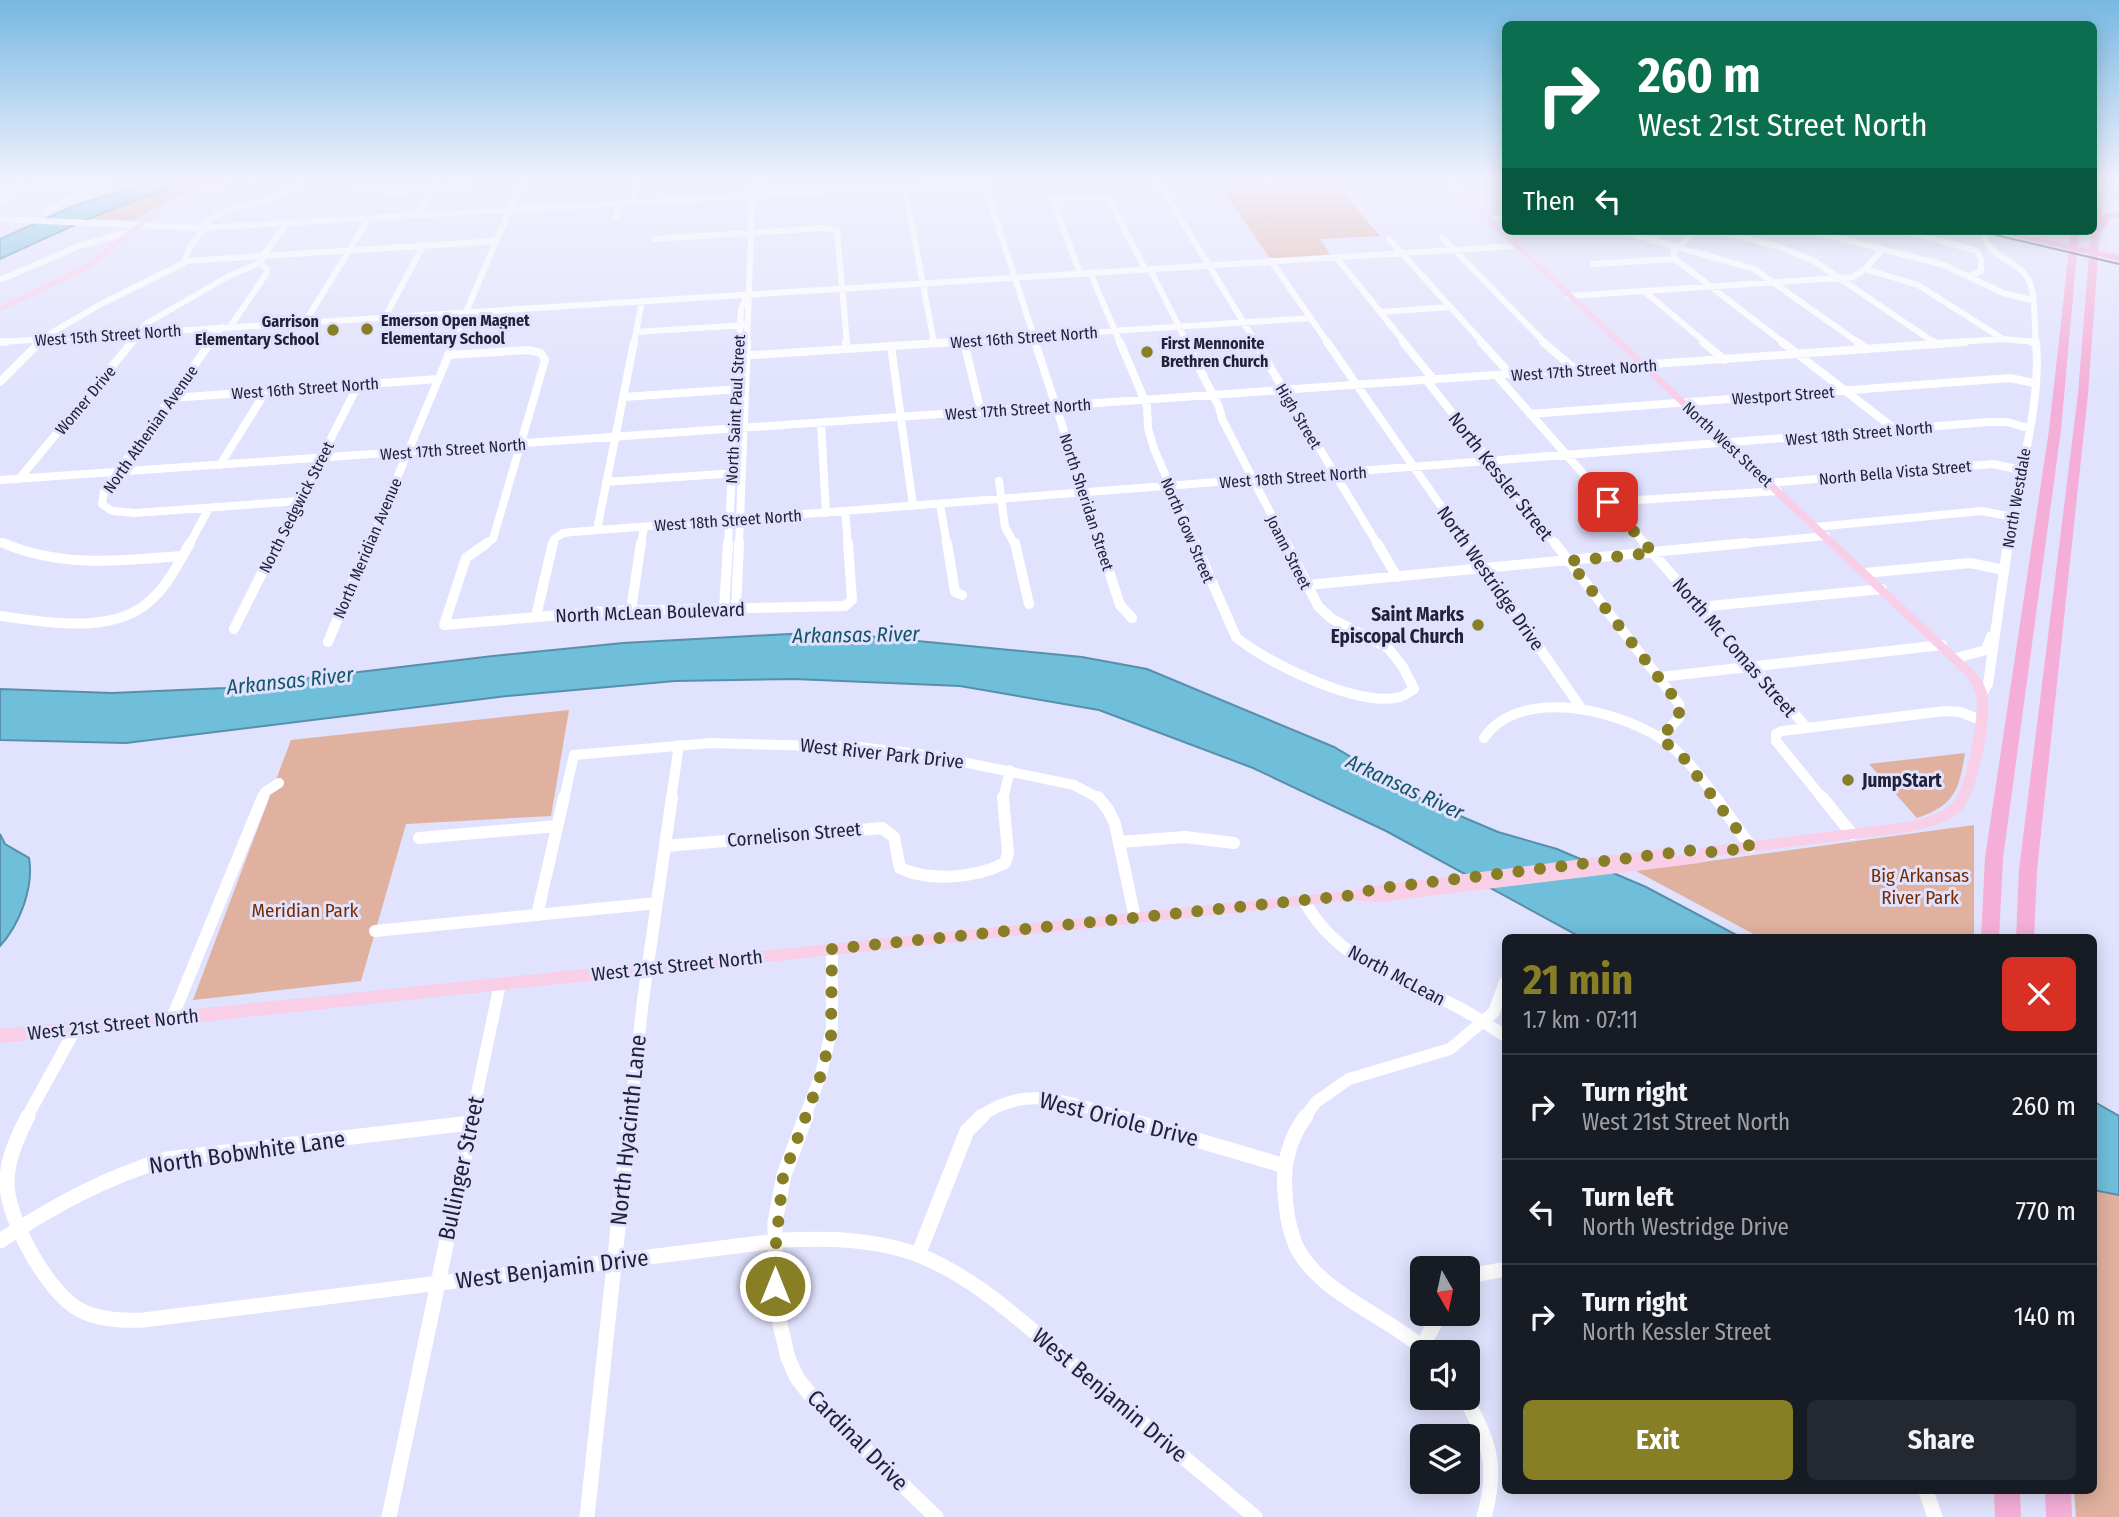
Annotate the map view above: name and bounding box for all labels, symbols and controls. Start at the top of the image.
text: 260 m [1638,46,1761,105]
icon: right [1523,49,1614,140]
text: West 21st Street North [1638,106,1928,144]
icon: left [1589,182,1627,220]
text: Then [1523,186,1575,217]
place label: Emerson Open Magnet Elementary School [381,311,530,348]
place label: Garrison Elementary School [195,312,320,349]
street label: West 15th Street North [34,321,182,350]
marker: Emerson Open Magnet Elementary School [359,321,375,337]
marker: Garrison Elementary School [325,322,341,338]
street label: West 16th Street North [950,323,1098,352]
street label: North Saint Paul Street [722,333,749,484]
place label: First Mennonite Brethren Church [1161,334,1268,371]
marker: First Mennonite Brethren Church [1139,344,1155,360]
street label: West 17th Street North [1510,356,1658,385]
street label: Womer Drive [51,362,120,438]
street label: North Athenian Avenue [99,362,202,497]
street label: West 16th Street North [231,374,379,403]
street label: High Street [1272,380,1326,453]
street label: Westport Street [1731,382,1836,409]
street label: West 17th Street North [944,395,1092,424]
street label: North West Street [1679,398,1777,491]
street label: North Kessler Street [1443,408,1558,546]
street label: West 18th Street North [1785,418,1933,449]
street label: North Sheridan Street [1055,431,1118,574]
street label: West 17th Street North [379,435,527,464]
street label: North Sedgwick Street [255,438,338,576]
street label: North Westdale [1998,447,2035,549]
street label: North Bella Vista Street [1818,456,1973,489]
street label: West 18th Street North [1219,463,1367,492]
pin [1578,472,1638,532]
street label: North Meridian Avenue [329,475,406,621]
street label: North Gow Street [1157,475,1219,586]
icon: arrive [1589,483,1627,521]
street label: North Westridge Drive [1432,502,1549,655]
street label: West 18th Street North [654,506,802,535]
street label: Joann Street [1262,512,1316,593]
street label: North Mc Comas Street [1668,573,1802,722]
street label: North McLean Boulevard [555,598,745,627]
place label: Saint Marks Episcopal Church [1331,603,1465,648]
marker: Saint Marks Episcopal Church [1470,617,1486,633]
water label: Arkansas River [791,621,920,649]
water label: Arkansas River [224,661,355,701]
street label: West River Park Drive [799,733,965,774]
water label: Arkansas River [1341,748,1469,826]
place label: JumpStart [1861,769,1942,792]
marker: JumpStart [1840,772,1856,788]
street label: Cornelison Street [726,817,863,852]
park label: Big Arkansas River Park [1871,864,1969,909]
park label: Meridian Park [252,899,359,922]
street label: North McLean [1344,940,1449,1011]
street label: West 21st Street North [590,945,764,986]
text: 21 min [1523,955,1633,1005]
button: close [2002,957,2076,1031]
street label: West 21st Street North [26,1004,200,1045]
text: 1.7 km · 07:11 [1523,1006,1638,1034]
street label: North Hyacinth Lane [604,1033,652,1227]
text: Turn right [1582,1077,1688,1108]
street label: West Oriole Drive [1037,1086,1201,1152]
icon: right [1523,1088,1561,1126]
text: 260 m [2012,1091,2076,1122]
street label: Bullinger Street [432,1093,490,1243]
text: West 21st Street North [1582,1108,1790,1136]
street label: North Bobwhite Lane [147,1124,347,1180]
text: Turn left [1582,1182,1674,1213]
icon: left [1523,1193,1561,1231]
text: 770 m [2015,1196,2076,1227]
text: North Westridge Drive [1582,1213,1789,1241]
street label: West Benjamin Drive [454,1243,650,1295]
position arrow [738,1249,812,1323]
north arrow [1410,1256,1480,1326]
map controls [1410,1256,1480,1494]
text: Turn right [1582,1287,1688,1318]
icon: right [1523,1298,1561,1336]
text: 140 m [2014,1301,2076,1332]
text: North Kessler Street [1582,1318,1771,1346]
street label: West Benjamin Drive [1027,1322,1193,1468]
button: sound [1410,1340,1480,1410]
street label: Cardinal Drive [802,1384,914,1496]
button: Exit [1523,1400,1793,1480]
button: Share [1807,1400,2076,1480]
button: layers [1410,1424,1480,1494]

